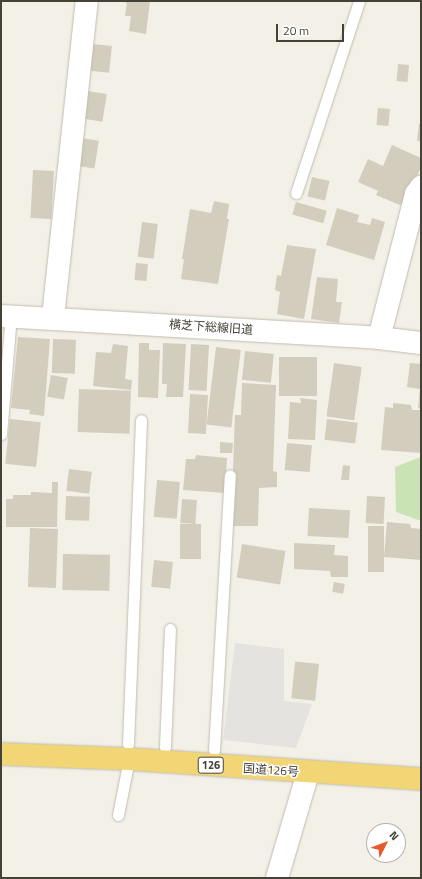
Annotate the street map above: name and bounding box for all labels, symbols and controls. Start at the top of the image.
scale bar [278,16,346,42]
text: 20 m [283,21,309,40]
street label: 横芝下総線旧道 [169,317,253,337]
road number: 126 [197,756,225,774]
street label: 国道126号 [242,761,300,779]
north arrow [366,823,406,863]
text: N [386,827,403,844]

